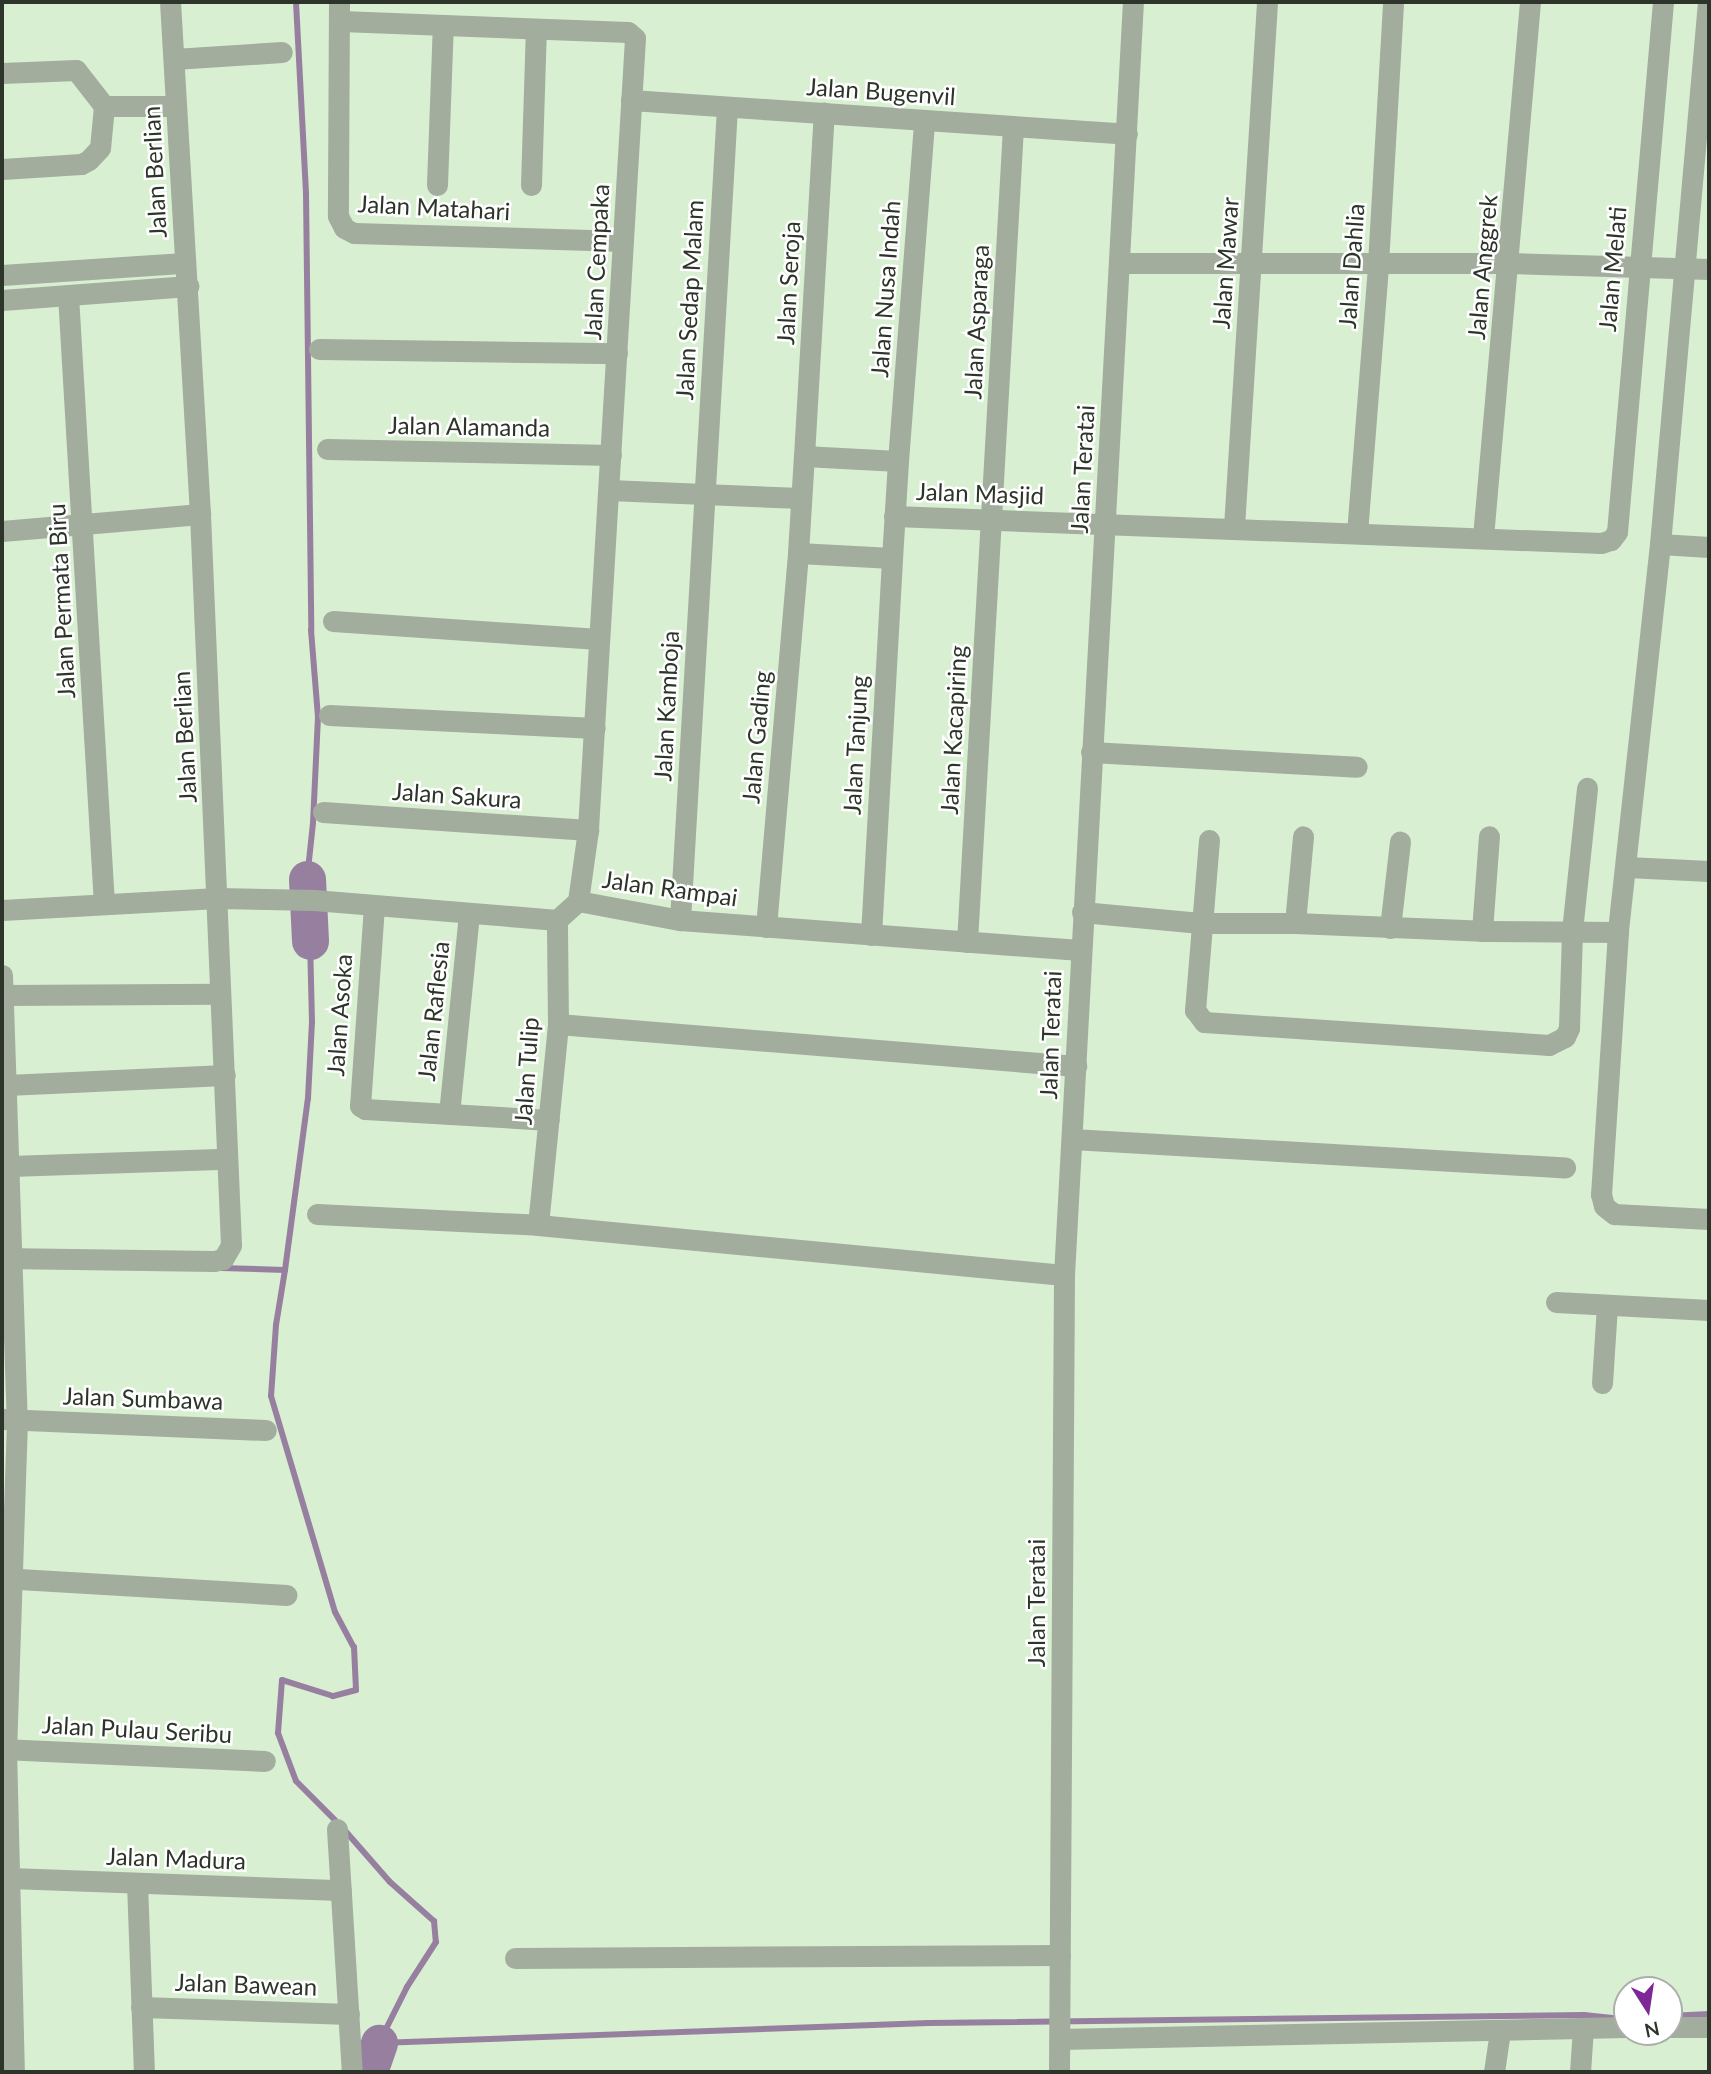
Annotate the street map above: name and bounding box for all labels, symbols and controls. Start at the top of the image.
street label: Jalan Bugenvil [806,71,956,111]
street label: Jalan Berlian [136,105,172,239]
street label: Jalan Cempaka [578,183,614,341]
street label: Jalan Matahari [357,189,511,225]
street label: Jalan Anggrek [1461,193,1503,341]
street label: Jalan Mawar [1206,196,1244,330]
street label: Jalan Sedap Malam [669,199,709,401]
street label: Jalan Nusa Indah [864,200,906,378]
street label: Jalan Dahlia [1332,202,1370,330]
street label: Jalan Melati [1592,205,1632,333]
street label: Jalan Seroja [770,220,806,346]
street label: Jalan Asparaga [958,244,994,400]
street label: Jalan Teratai [1064,404,1100,534]
street label: Jalan Alamanda [387,410,551,442]
street label: Jalan Masjid [916,476,1044,510]
street label: Jalan Permata Biru [42,503,80,699]
street label: Jalan Kamboja [648,630,684,782]
street label: Jalan Kacapiring [934,645,972,815]
street label: Jalan Gading [736,669,776,805]
street label: Jalan Berlian [166,670,202,804]
street label: Jalan Tanjung [837,674,873,816]
street label: Jalan Sakura [391,776,523,814]
street label: Jalan Rampai [600,864,740,912]
street label: Jalan Raflesia [411,940,455,1082]
street label: Jalan Asoka [320,953,358,1077]
street label: Jalan Teratai [1033,970,1067,1100]
street label: Jalan Tulip [508,1016,544,1126]
street label: Jalan Sumbawa [62,1381,224,1415]
street label: Jalan Teratai [1022,1538,1050,1668]
street label: Jalan Pulau Seribu [41,1710,233,1748]
street label: Jalan Madura [106,1841,246,1875]
street label: Jalan Bawean [174,1967,318,2001]
north arrow [1613,1976,1683,2046]
text: N [1643,2017,1662,2043]

